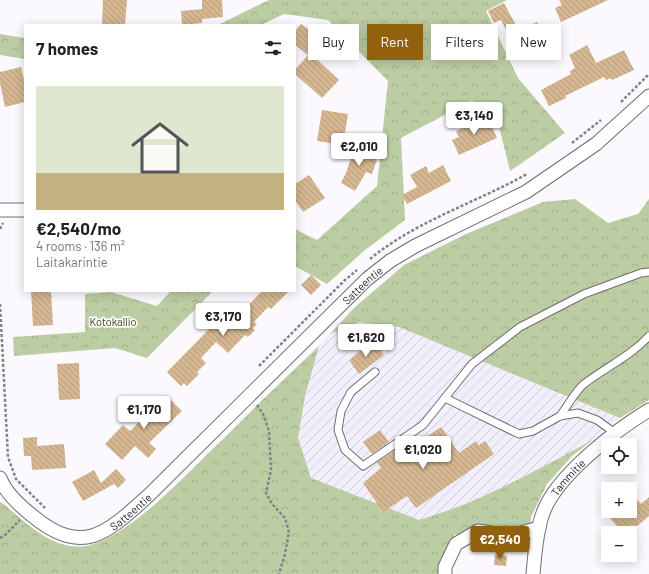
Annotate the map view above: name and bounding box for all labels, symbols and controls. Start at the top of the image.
chip: Buy [308,24,359,60]
chip: Rent [367,24,423,60]
chip: Filters [431,24,498,60]
chip: New [506,24,561,60]
icon: filters [262,37,284,59]
text: 7 homes [36,38,98,58]
pin: €3,140 [441,102,507,136]
text: €3,140 [455,107,493,123]
icon: home [124,112,196,184]
pin: €2,010 [326,133,392,167]
text: €2,010 [340,138,378,154]
text: €2,540/mo [36,218,121,238]
text: 4 rooms · 136 m² [36,238,125,254]
text: Laitakarintie [36,254,108,270]
street label: Satteentie [339,263,385,307]
pin: €3,170 [190,303,256,337]
text: €3,170 [204,308,242,324]
park label: Kotokallio [89,315,137,328]
pin: €1,620 [333,324,399,358]
text: €1,620 [347,329,385,345]
pin: €1,170 [111,396,177,430]
text: €1,170 [127,401,161,417]
pin: €1,020 [390,436,456,470]
map controls [601,438,637,562]
button: locate [601,438,637,474]
text: €1,020 [404,441,442,457]
street label: Tammitie [548,455,587,498]
button: + [601,482,637,518]
street label: Satteentie [107,490,154,532]
pin: €2,540 [467,526,533,560]
button: − [601,526,637,562]
text: €2,540 [479,531,521,547]

